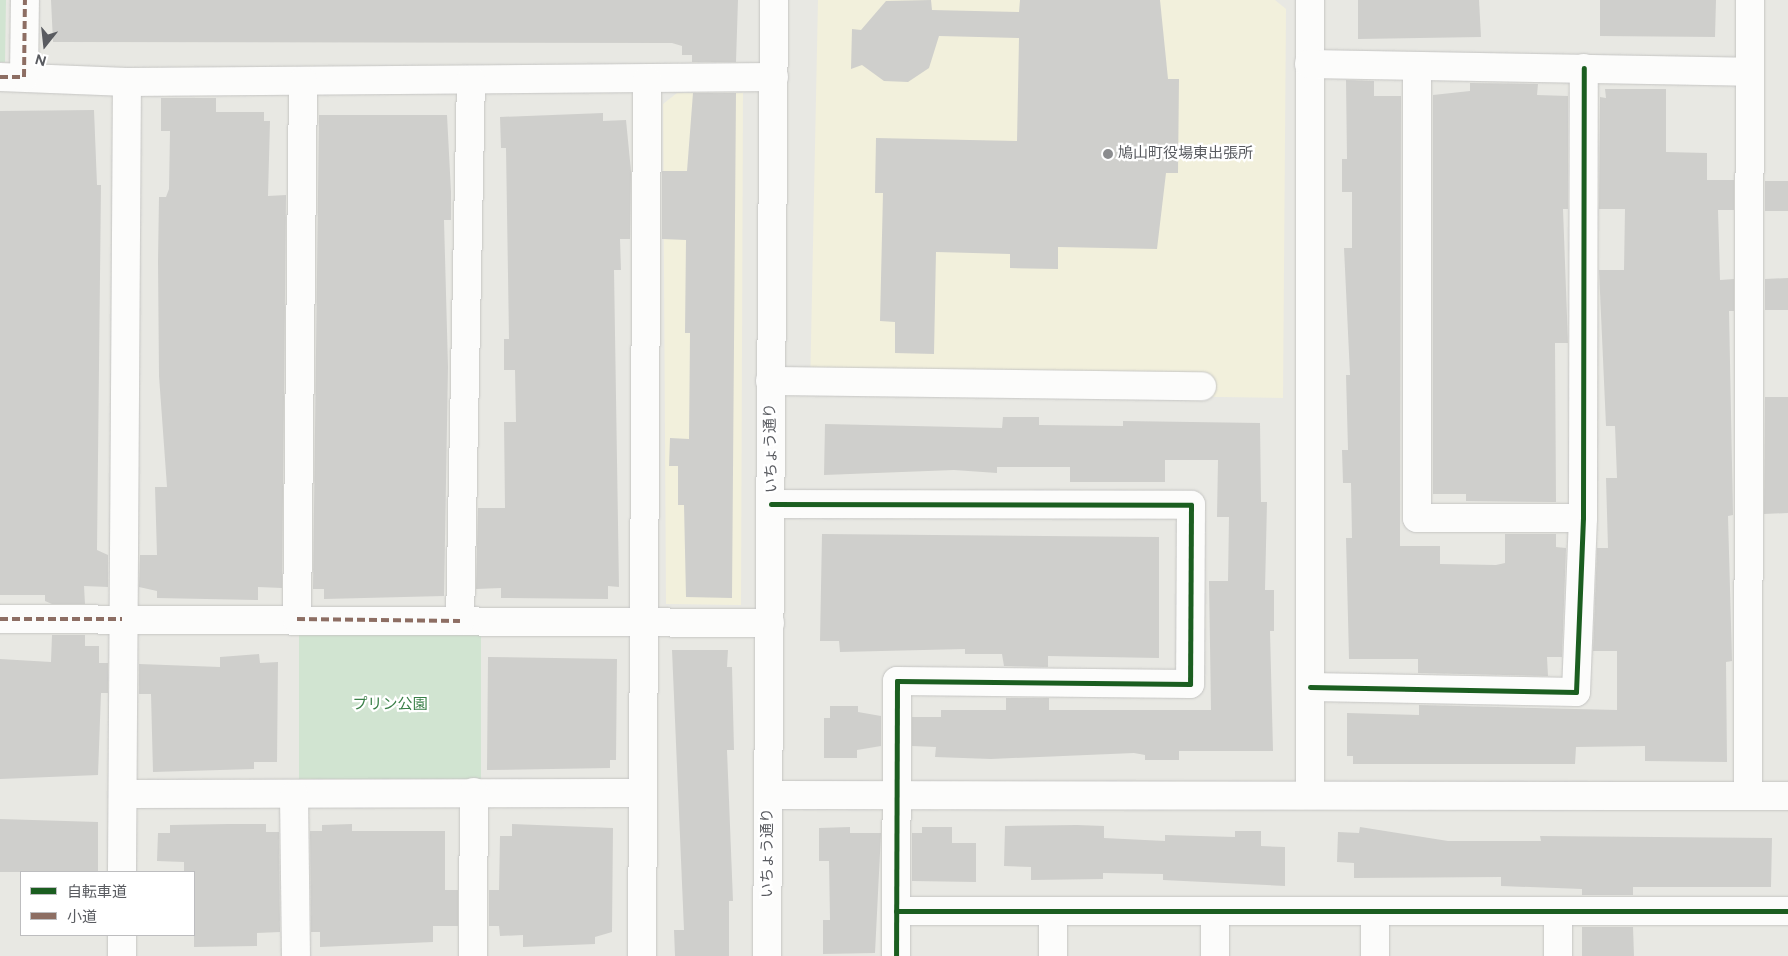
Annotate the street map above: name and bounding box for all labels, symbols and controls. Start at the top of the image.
north arrow [20,20,70,70]
text: N [33,50,48,70]
place label: 鳩山町役場東出張所 [1118,145,1253,163]
marker: 鳩山町役場東出張所 [1102,148,1114,160]
street label: いちょう通り [761,403,781,493]
park label: プリン公園 [353,696,427,714]
street label: いちょう通り [759,808,777,898]
legend [20,871,195,936]
text: 自転車道 [67,883,127,901]
text: 小道 [67,908,97,926]

